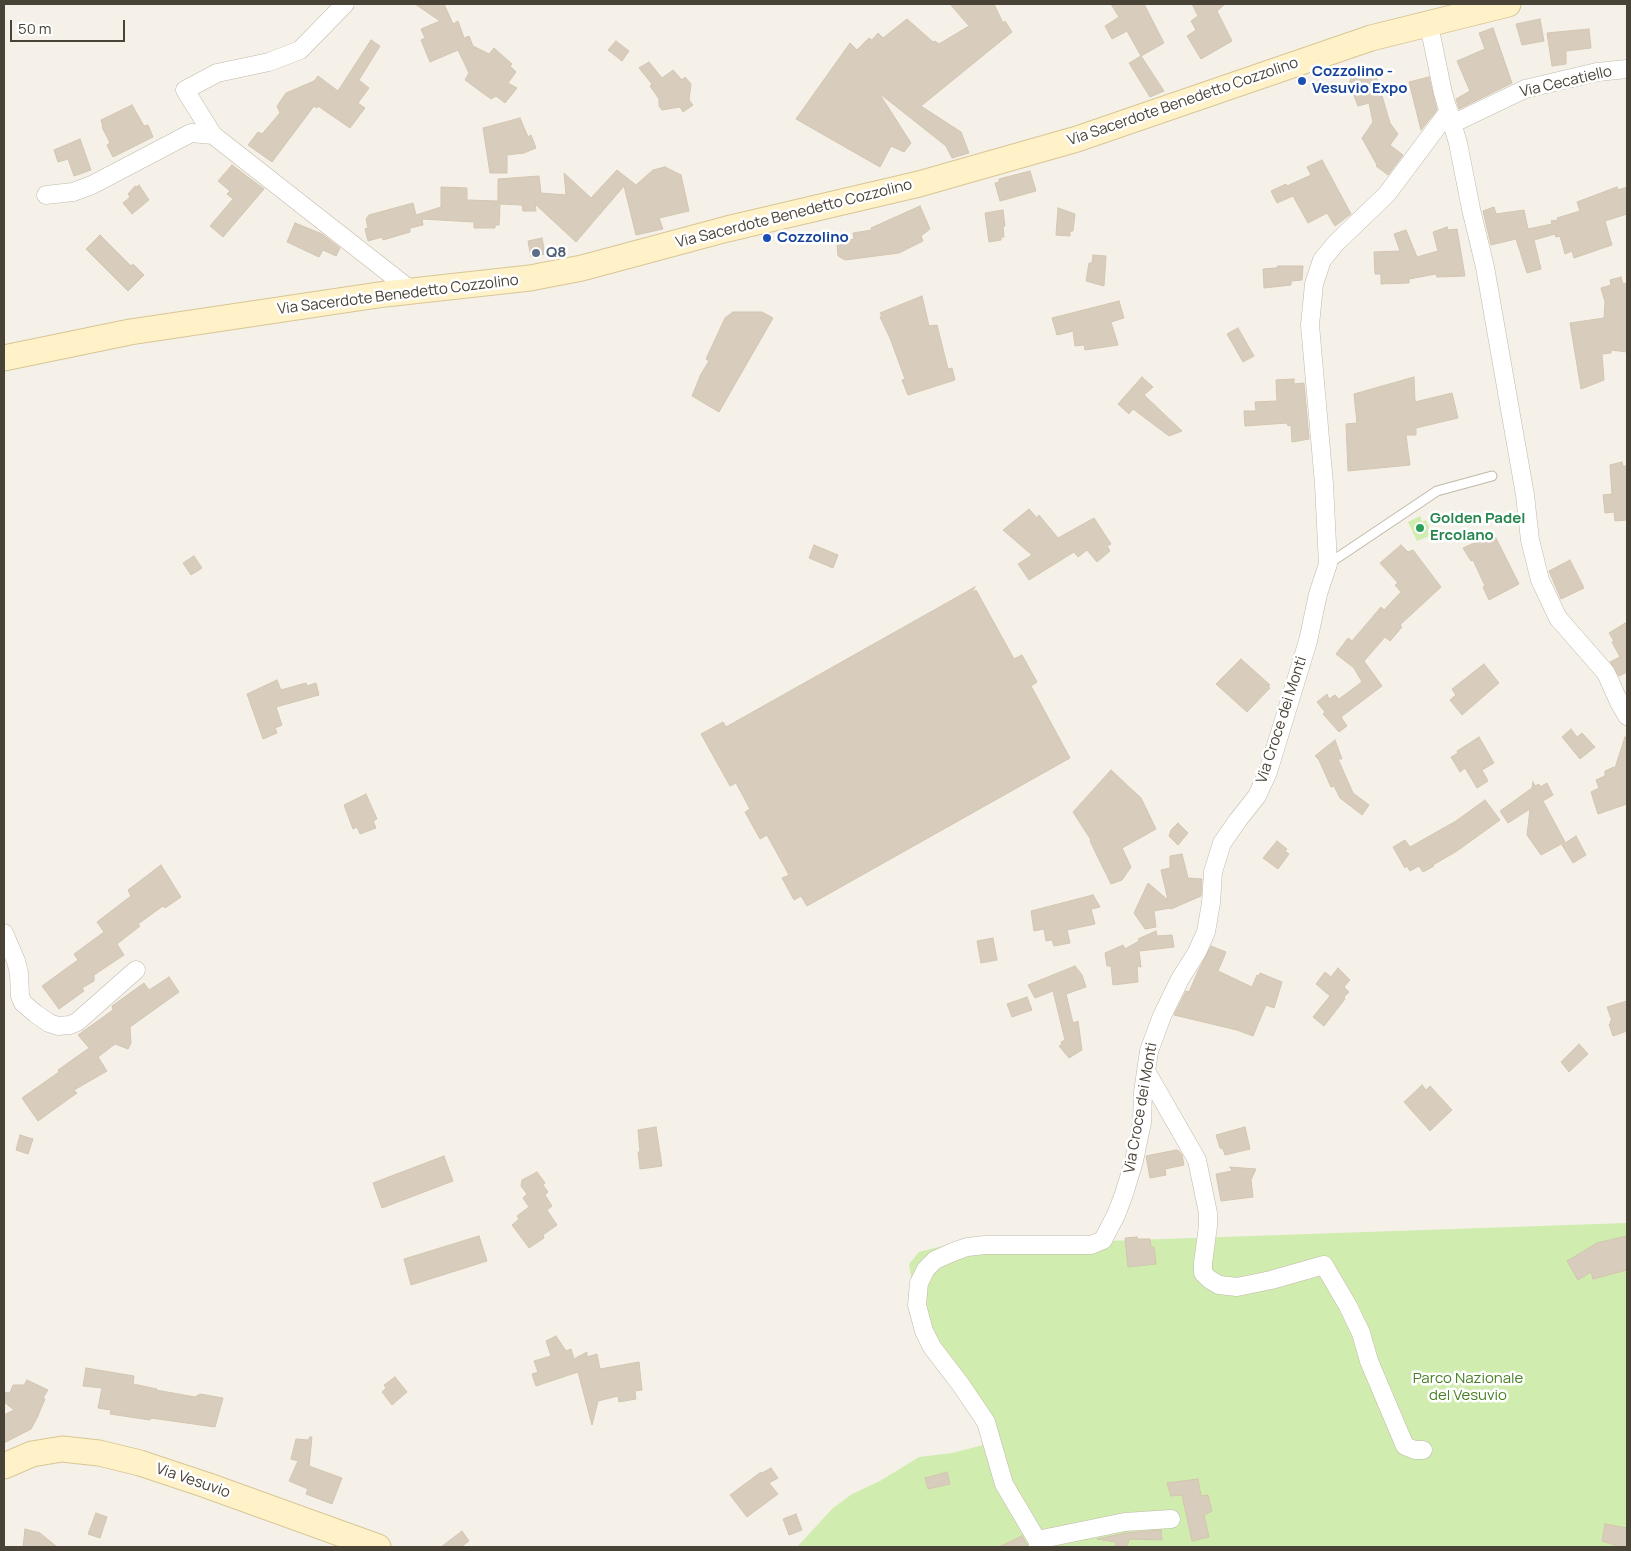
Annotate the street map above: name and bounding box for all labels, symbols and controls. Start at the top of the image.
scale bar [12,10,128,42]
text: 50 m [18,18,52,39]
street label: Via Sacerdote Benedetto Cozzolino [1065,54,1301,150]
place label: Cozzolino - Vesuvio Expo [1312,63,1408,98]
street label: Via Cecatiello [1518,63,1614,101]
marker: Cozzolino - Vesuvio Expo [1296,75,1308,87]
street label: Via Sacerdote Benedetto Cozzolino [674,176,914,252]
place label: Cozzolino [777,229,849,247]
marker: Cozzolino [761,232,773,244]
place label: Q8 [546,244,566,262]
marker: Q8 [530,247,542,259]
street label: Via Sacerdote Benedetto Cozzolino [276,271,520,319]
place label: Golden Padel Ercolano [1430,510,1525,545]
marker: Golden Padel Ercolano [1414,522,1426,534]
street label: Via Croce dei Monti [1253,654,1311,786]
street label: Via Croce dei Monti [1121,1041,1161,1175]
park label: Parco Nazionale del Vesuvio [1413,1370,1523,1405]
street label: Via Vesuvio [154,1460,232,1502]

